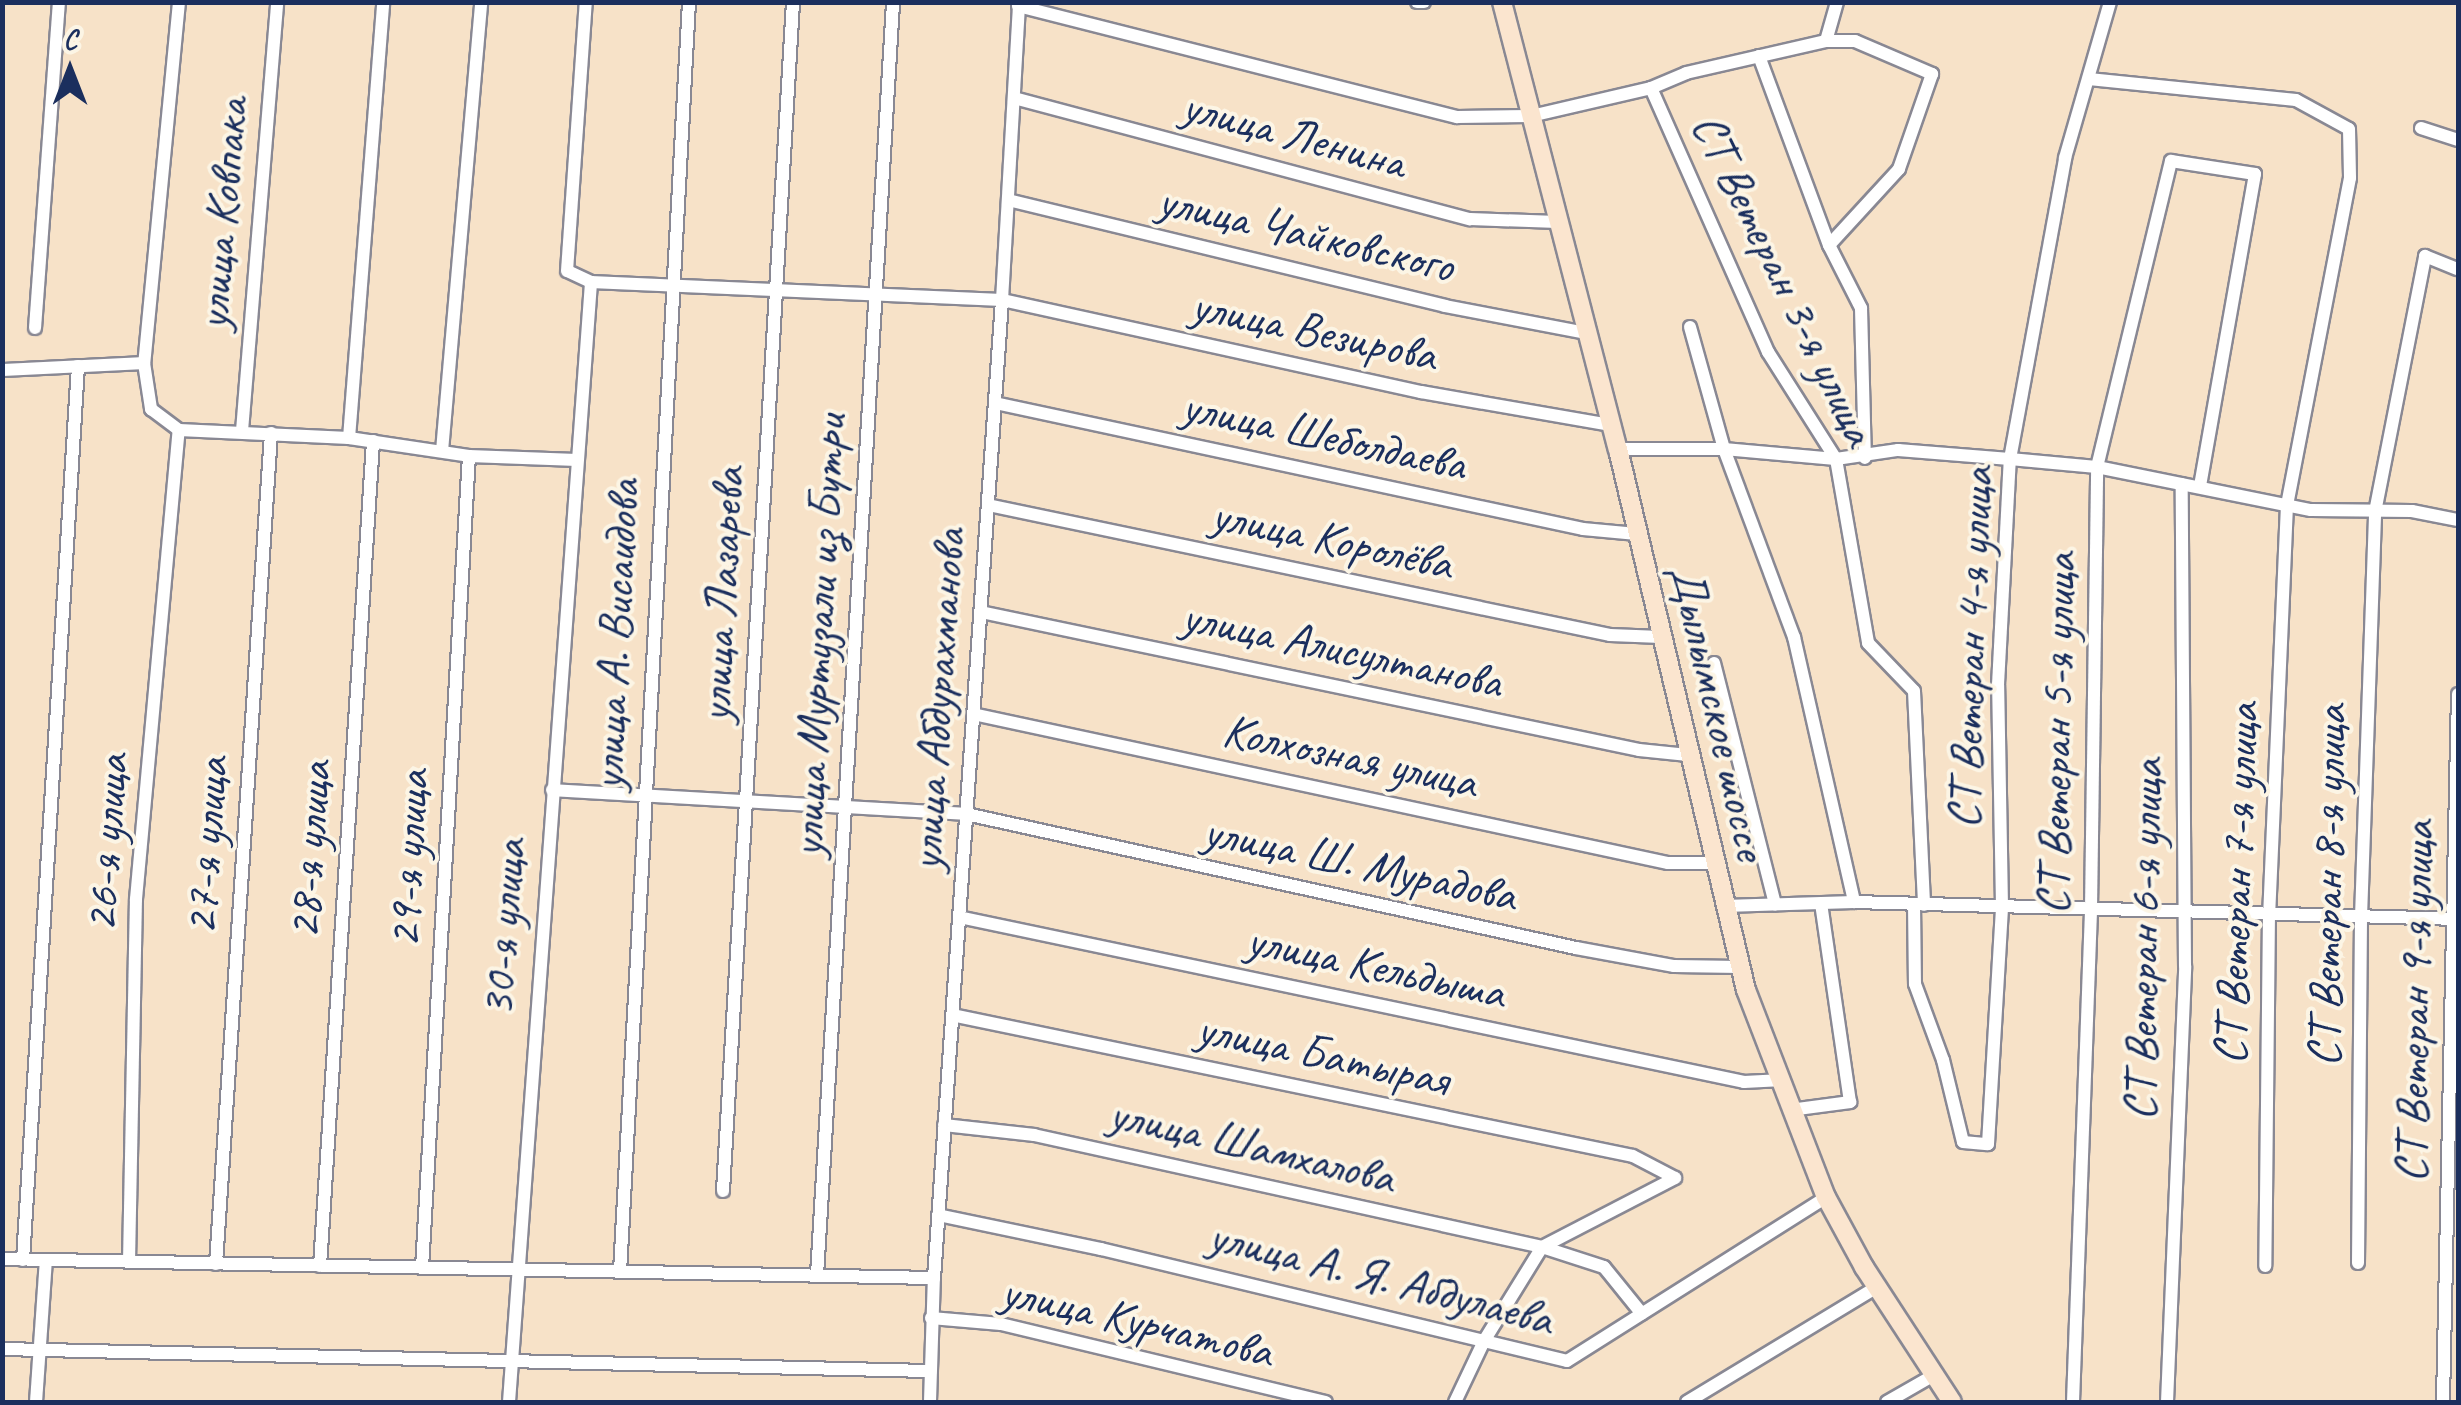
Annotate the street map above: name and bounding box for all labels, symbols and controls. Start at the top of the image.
north arrow [20,20,120,120]
text: С [63,22,77,57]
street label: улица Ленина [1177,77,1411,191]
street label: улица Ковпака [183,95,261,333]
street label: СТ Ветеран 3-я улица [1678,102,1890,456]
street label: улица Чайковского [1153,171,1459,295]
street label: улица Везирова [1186,276,1442,384]
street label: улица Шеболдаева [1178,377,1470,493]
street label: улица Муртузали из Бутри [778,413,858,859]
street label: СТ Ветеран 4-я улица [1935,465,2005,831]
street label: улица Лазарева [686,466,756,724]
street label: улица А. Висаидова [578,478,652,792]
street label: улица Королёва [1208,486,1456,592]
street label: улица Абдурахманова [896,526,978,874]
street label: СТ Ветеран 5-я улица [2024,551,2088,917]
street label: Дылымское шоссе [1657,559,1781,865]
street label: улица Алисултанова [1177,587,1507,711]
street label: Колхозная улица [1216,701,1484,811]
street label: СТ Ветеран 7-я улица [2201,701,2271,1067]
street label: СТ Ветеран 8-я улица [2295,703,2359,1069]
street label: 26-я улица [71,751,141,935]
street label: 27-я улица [171,754,241,938]
street label: СТ Ветеран 6-я улица [2111,757,2175,1123]
street label: 28-я улица [274,758,344,942]
street label: 29-я улица [375,768,441,950]
street label: улица Ш. Мурадова [1199,802,1521,924]
street label: СТ Ветеран 9-я улица [2382,819,2446,1185]
street label: 30-я улица [468,836,538,1020]
street label: улица Кельдыша [1242,911,1510,1021]
street label: улица Батырая [1193,1000,1453,1108]
street label: улица Шамхалова [1103,1084,1401,1206]
street label: улица А. Я. Абдулаева [1203,1206,1559,1348]
street label: улица Курчатова [996,1262,1278,1380]

